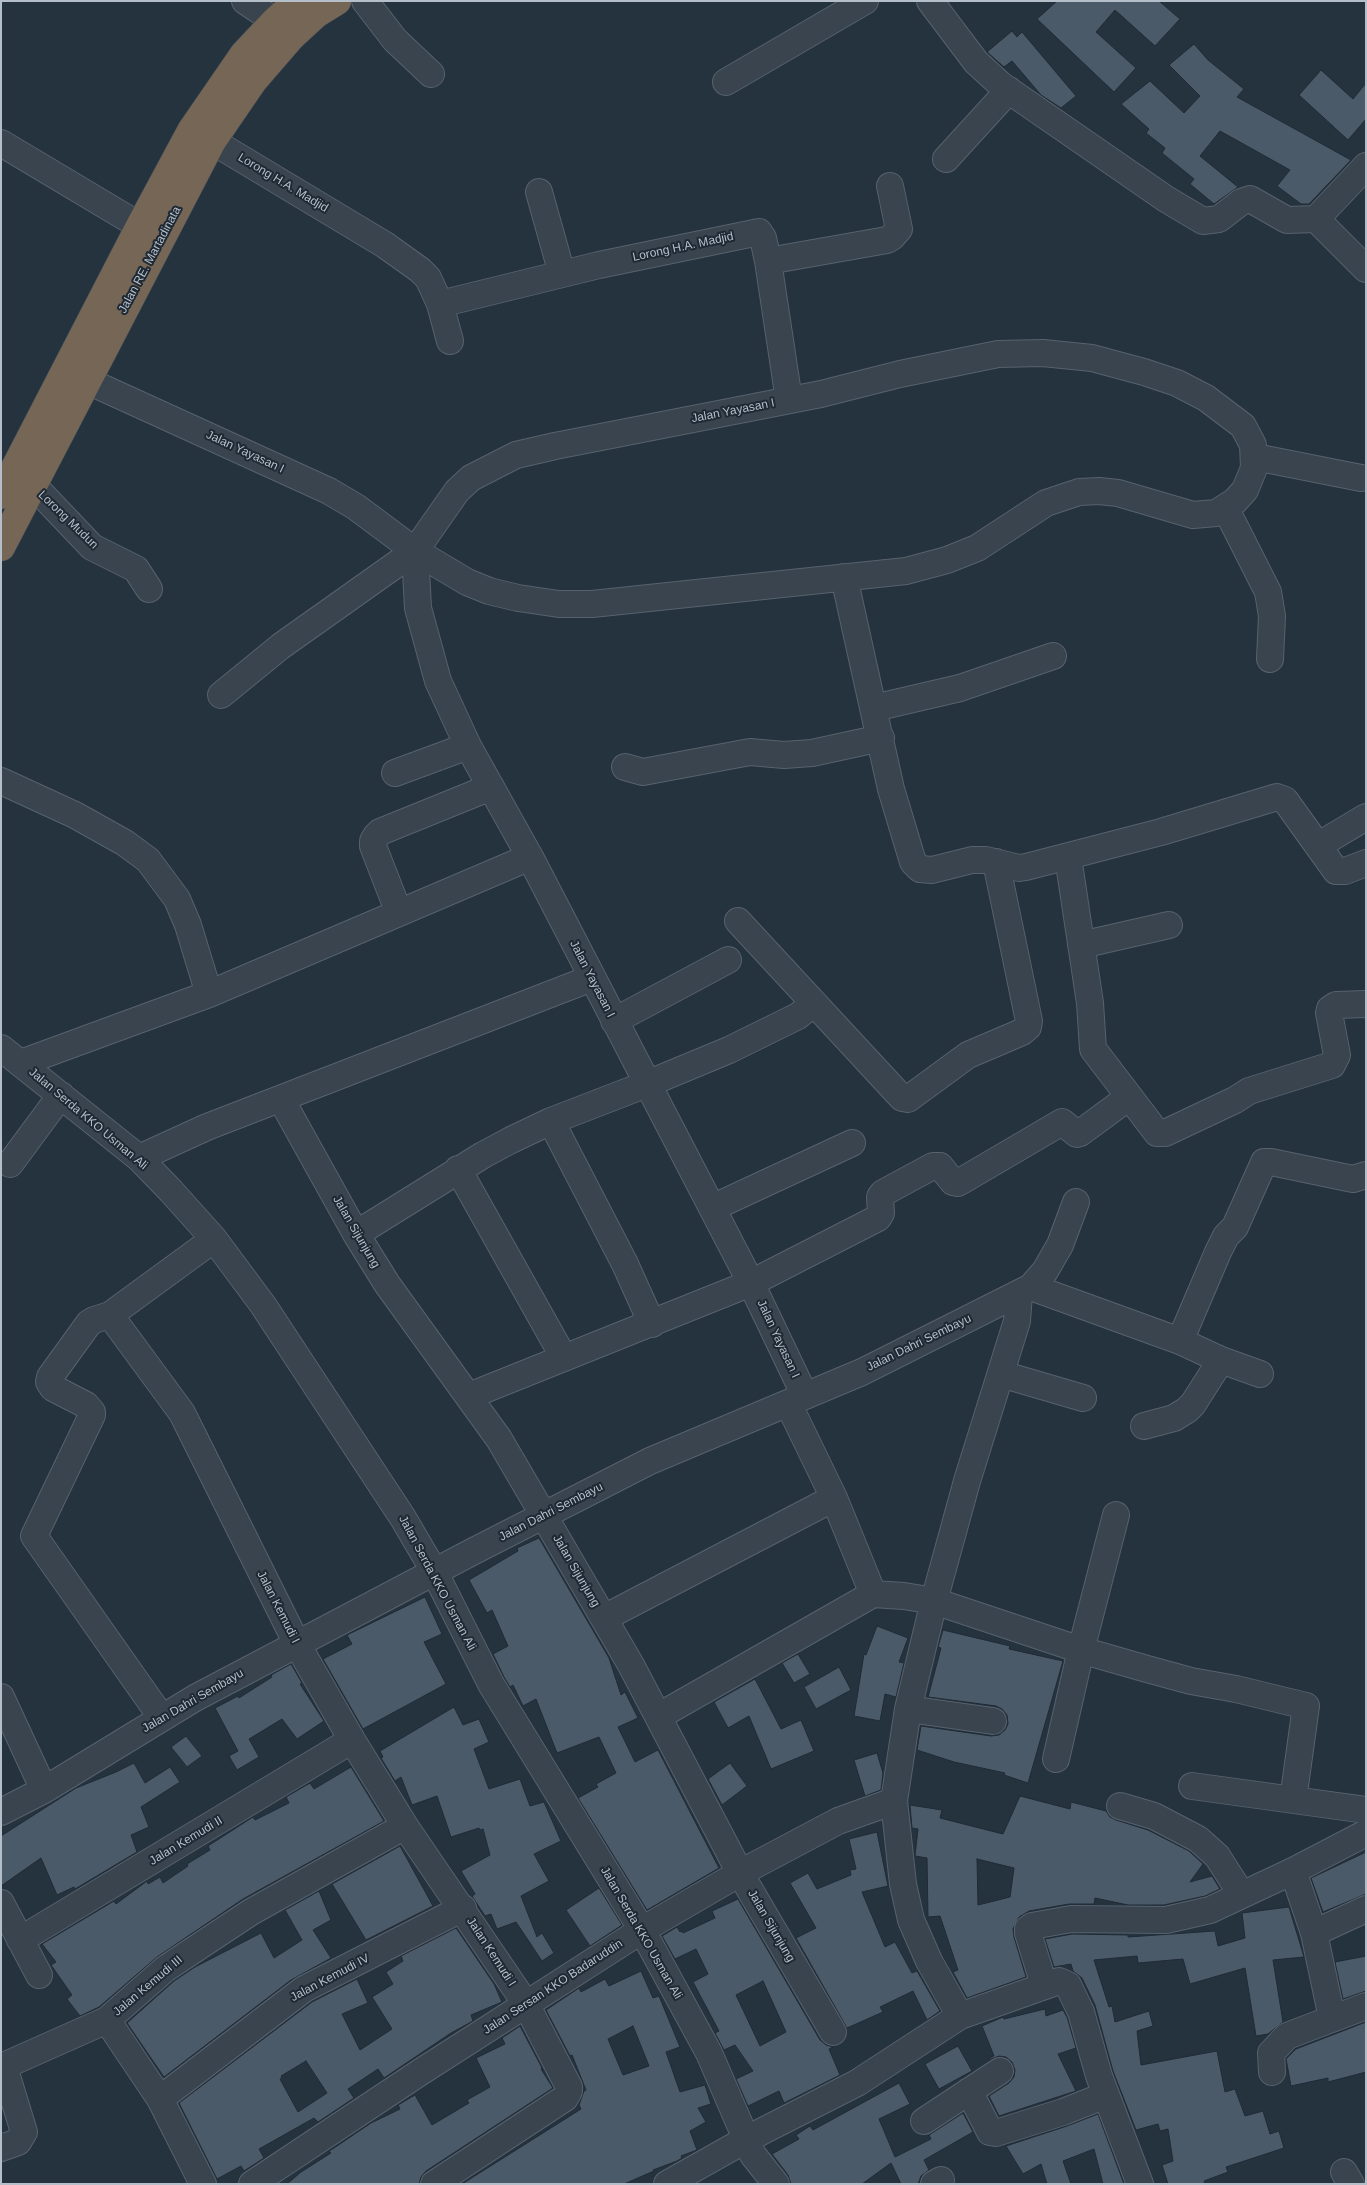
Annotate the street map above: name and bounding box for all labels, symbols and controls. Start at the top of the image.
street label: Lorong H.A. Madjid [235,150,331,216]
street label: Jalan RE. Martadinata [116,204,184,316]
street label: Lorong H.A. Madjid [631,229,735,265]
street label: Jalan Yayasan I [690,396,776,426]
street label: Jalan Yayasan I [204,428,286,476]
street label: Lorong Mudun [35,488,101,552]
street label: Jalan Yayasan I [566,938,618,1020]
street label: Jalan Serda KKO Usman Ali [26,1065,150,1173]
street label: Jalan Sijunjung [329,1193,383,1271]
street label: Jalan Yayasan I [754,1298,802,1380]
street label: Jalan Dahri Sembayu [864,1311,974,1375]
street label: Jalan Dahri Sembayu [497,1480,605,1544]
street label: Jalan Serda KKO Usman Ali [395,1513,479,1653]
street label: Jalan Sijunjung [549,1532,603,1610]
street label: Jalan Kemudi I [254,1568,302,1646]
street label: Jalan Dahri Sembayu [140,1666,246,1736]
street label: Jalan Kemudi II [147,1814,225,1868]
street label: Jalan Serda KKO Usman Ali [597,1864,685,2002]
street label: Jalan Sijunjung [744,1887,798,1965]
street label: Jalan Kemudi I [463,1915,519,1989]
street label: Jalan Sersan KKO Badaruddin [481,1936,625,2038]
street label: Jalan Kemudi IV [288,1951,372,2005]
street label: Jalan Kemudi III [110,1953,186,2019]

